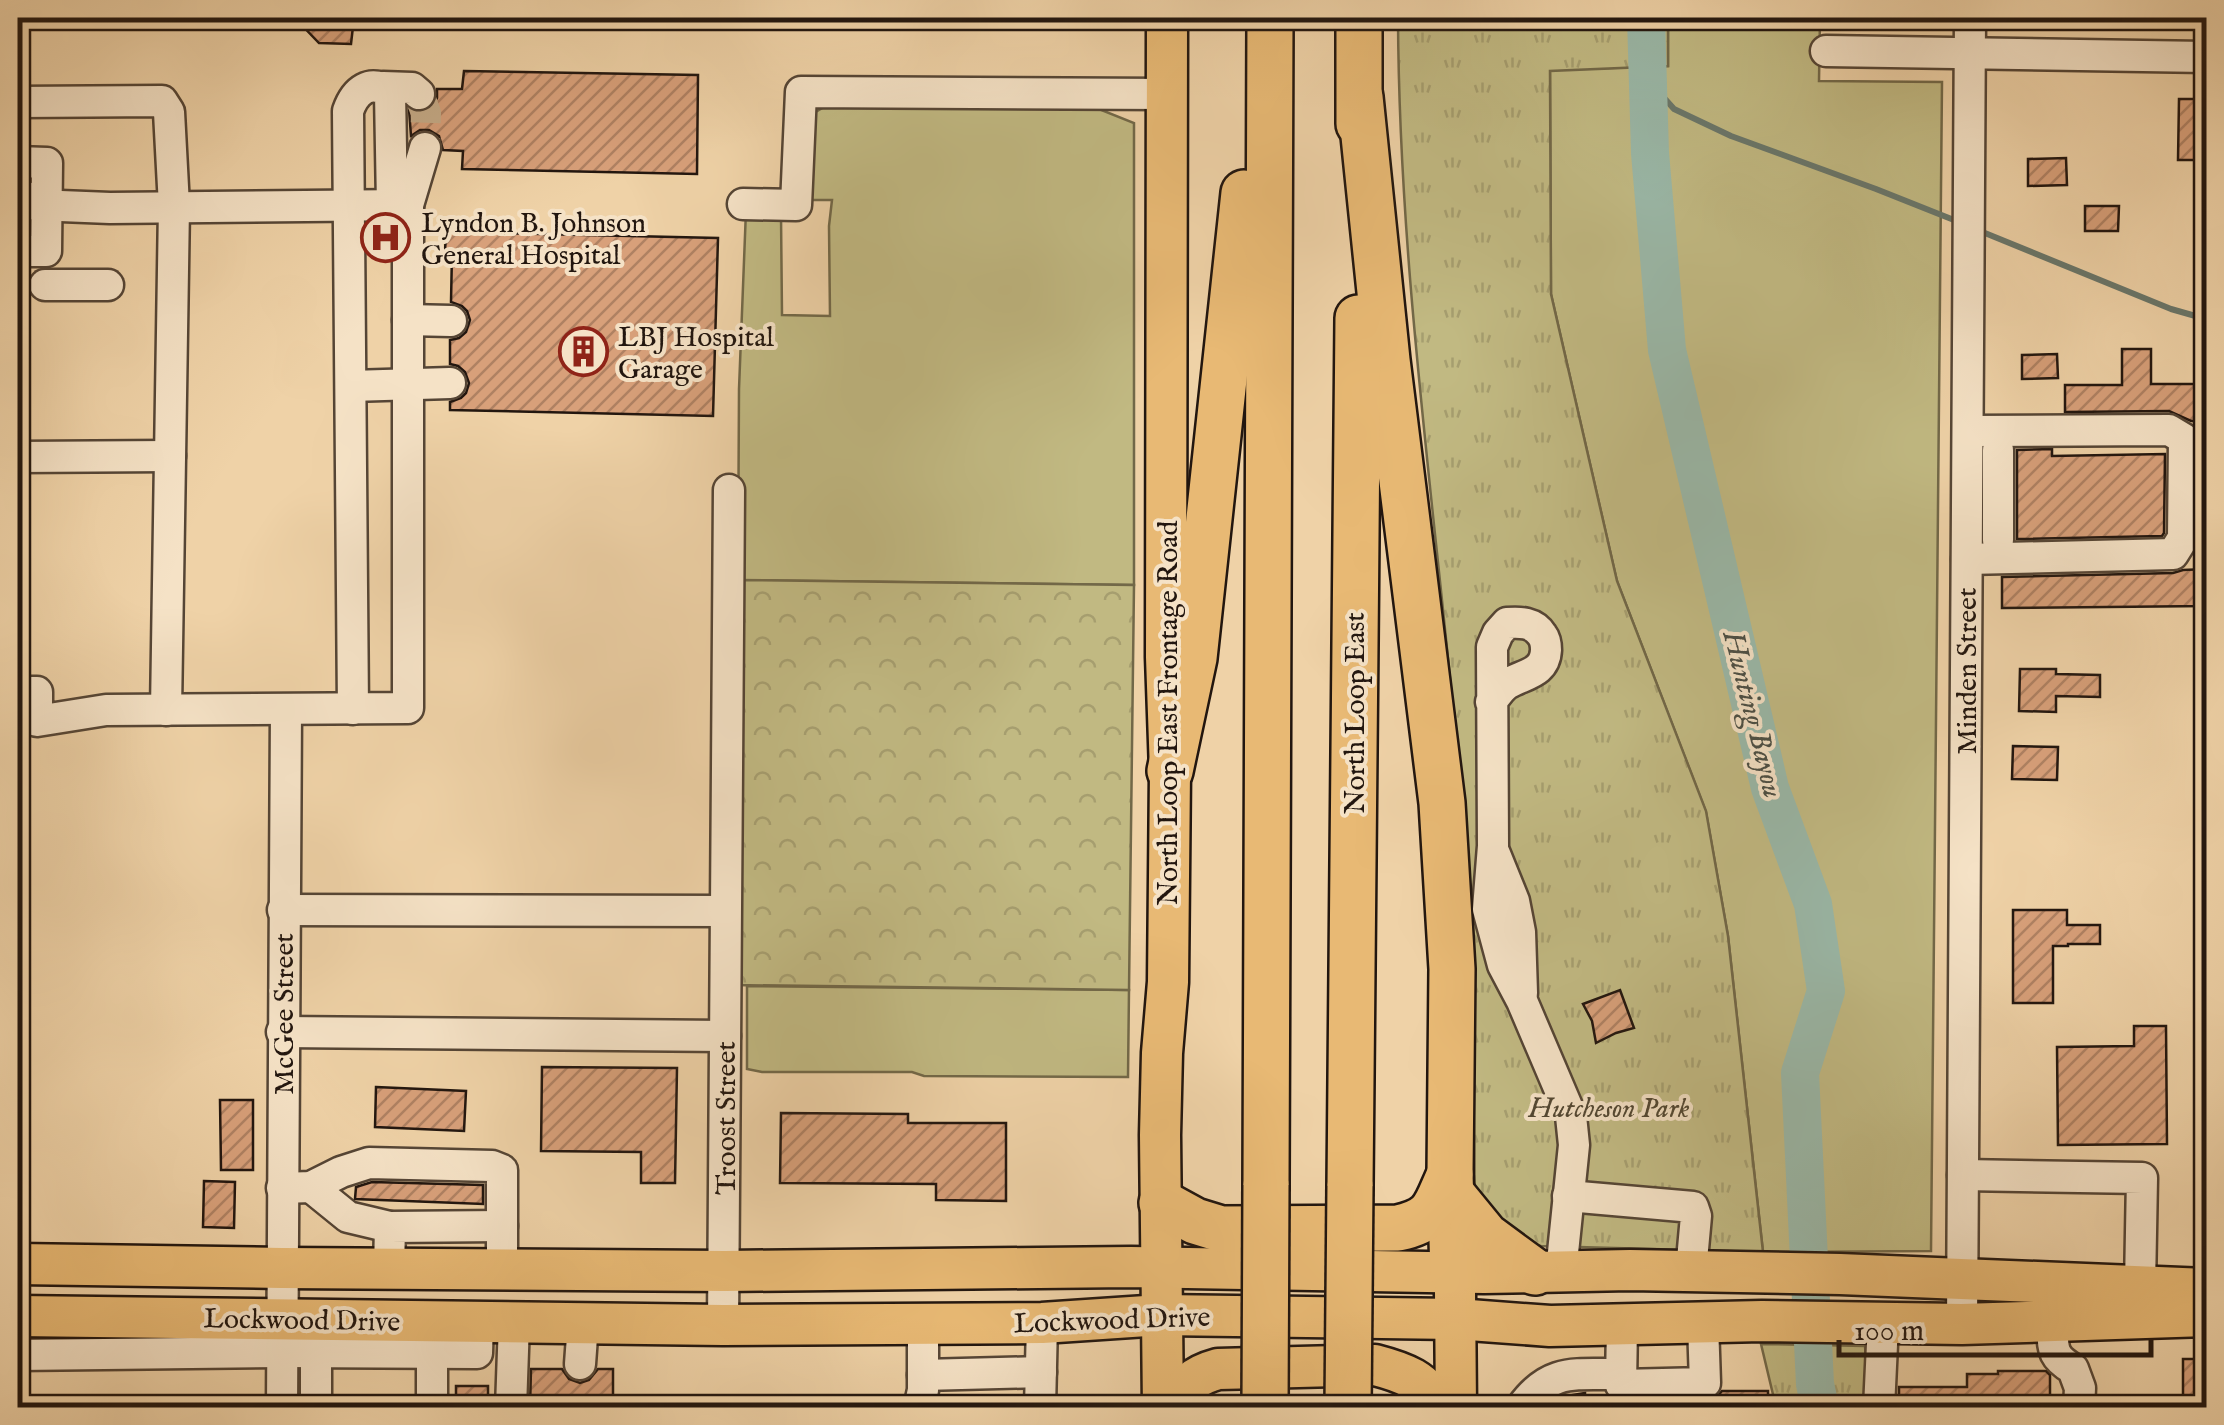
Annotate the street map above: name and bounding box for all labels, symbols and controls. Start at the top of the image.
place label: Lyndon B. Johnson General Hospital [421,207,646,274]
hospital icon: Lyndon B. Johnson General Hospital [360,212,412,264]
place label: LBJ Hospital Garage [618,321,774,388]
building icon: LBJ Hospital Garage [557,326,609,378]
street label: North Loop East Frontage Road [1152,521,1187,905]
street label: Minden Street [1951,587,1986,755]
street label: North Loop East [1339,612,1374,814]
water label: Hunting Bayou [1713,626,1791,802]
street label: McGee Street [268,933,303,1095]
street label: Troost Street [710,1041,745,1195]
park label: Hutcheson Park [1528,1092,1689,1127]
scale bar [1839,1295,2152,1357]
street label: Lockwood Drive [1013,1301,1211,1342]
street label: Lockwood Drive [203,1302,401,1341]
text: 100 m [1854,1313,1924,1351]

